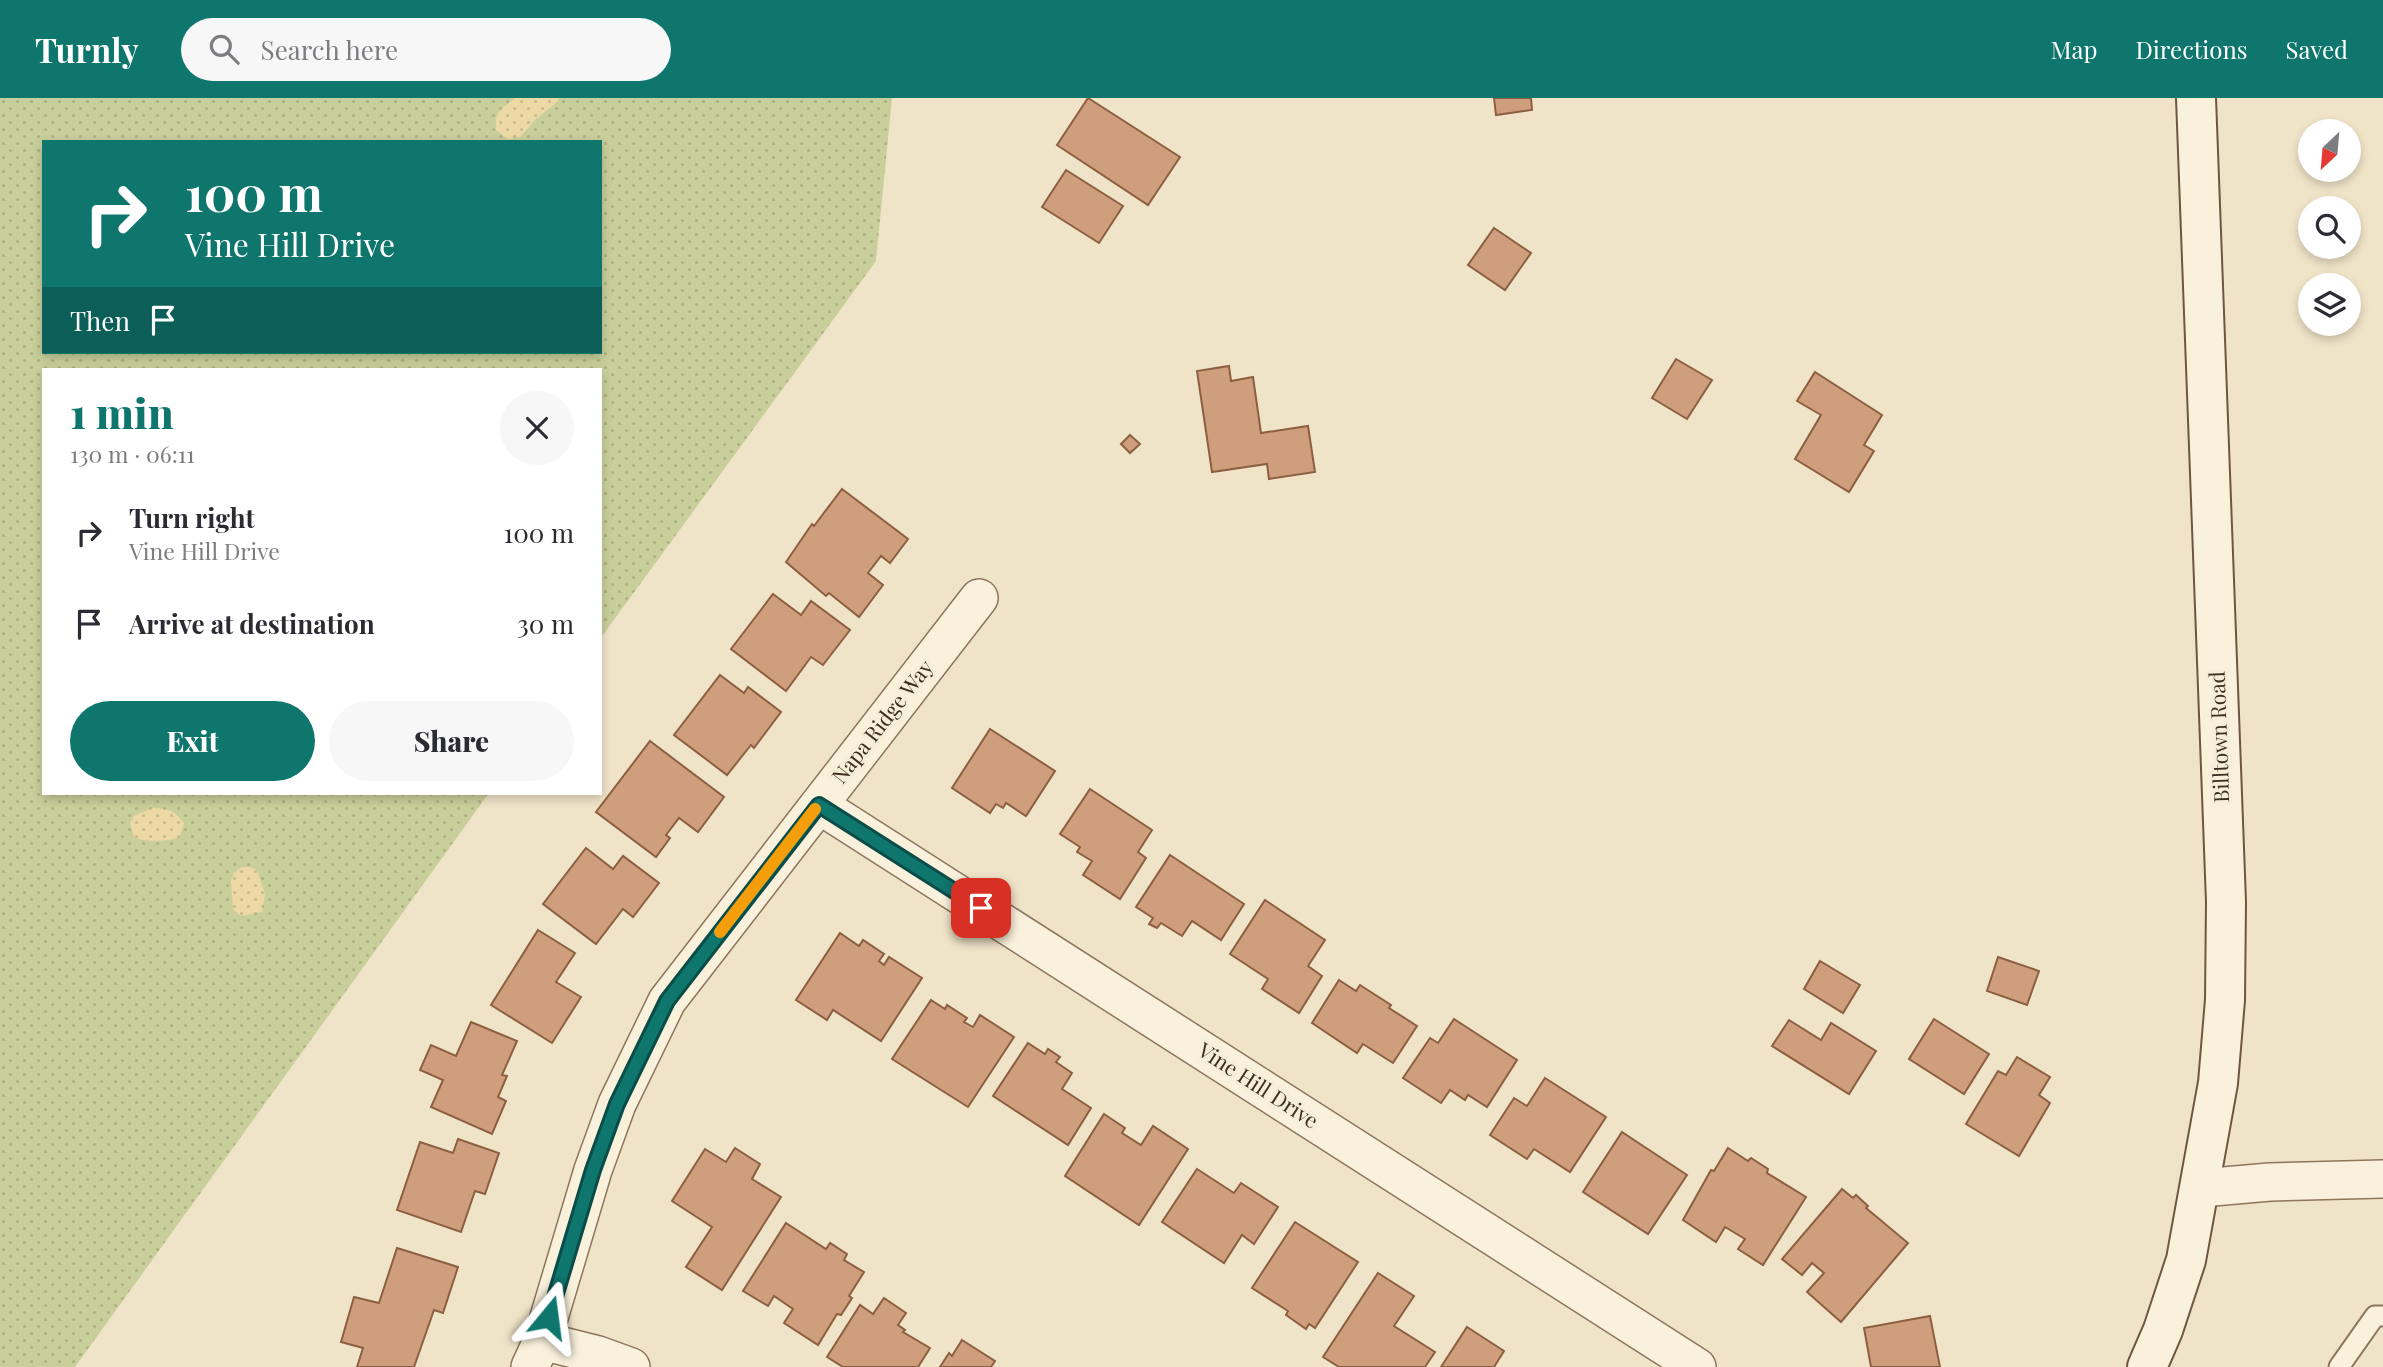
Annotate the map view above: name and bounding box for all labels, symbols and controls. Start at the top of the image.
search box [181,18,671,81]
text: Turnly [35,27,139,71]
icon: search [205,30,243,68]
text: Search here [261,32,398,67]
text: Map [2051,33,2097,65]
text: Directions [2135,33,2248,65]
text: Saved [2286,33,2348,65]
north arrow [2298,119,2361,182]
map controls [2298,119,2361,336]
text: 100 m [185,159,323,224]
icon: right [70,168,161,259]
button: search [2298,196,2361,259]
text: Vine Hill Drive [185,222,395,265]
button: layers [2298,273,2361,336]
icon: arrive [144,301,182,339]
text: Then [70,303,130,338]
text: 1 min [70,384,174,440]
button: close [500,391,574,465]
text: 130 m · 06:11 [70,438,195,469]
text: Turn right [129,500,255,535]
icon: right [70,514,108,552]
text: 100 m [504,515,574,550]
text: Vine Hill Drive [129,535,280,566]
icon: arrive [70,605,108,643]
text: Arrive at destination [129,606,375,641]
text: 30 m [517,606,574,641]
street label: Napa Ridge Way [824,653,939,788]
street label: Billtown Road [2202,671,2234,803]
button: Exit [70,701,315,781]
button: Share [329,701,574,781]
pin [951,878,1011,938]
icon: arrive [962,889,1000,927]
street label: Vine Hill Drive [1193,1034,1325,1134]
position arrow [512,1280,586,1354]

